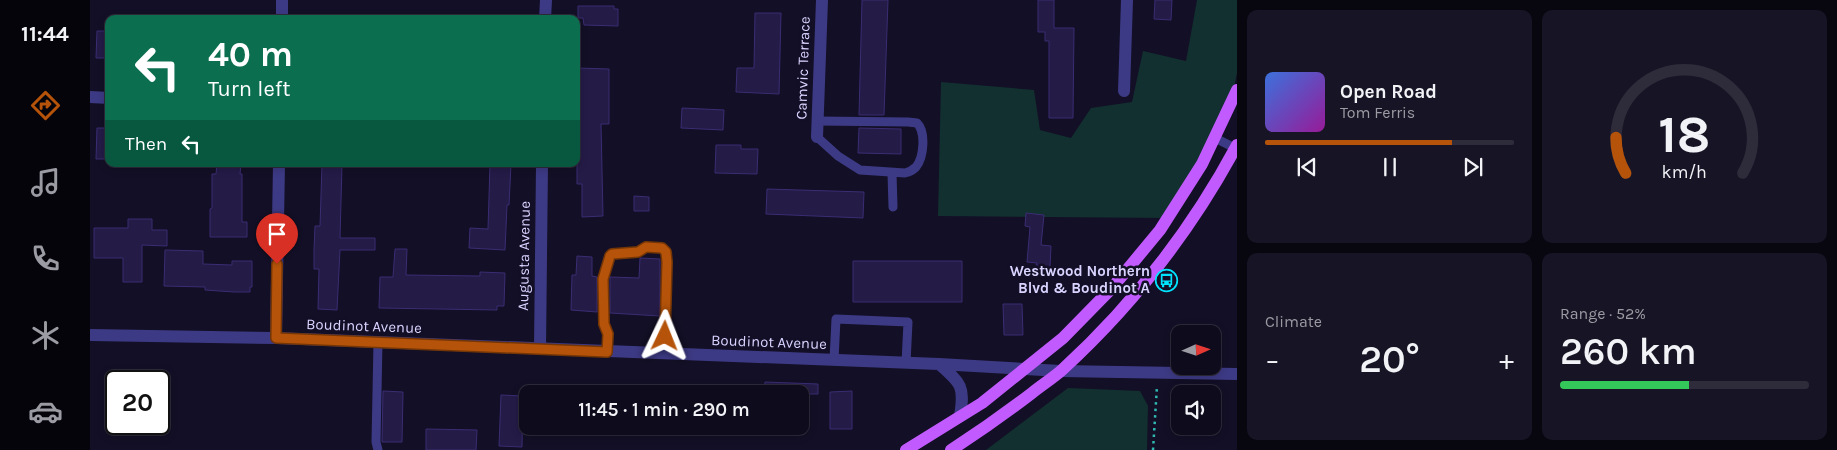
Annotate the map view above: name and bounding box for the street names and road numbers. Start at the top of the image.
street label: Camvic Terrace [792,16,814,120]
street label: Augusta Avenue [514,201,534,311]
street label: Boudinot Avenue [306,315,422,337]
street label: Boudinot Avenue [711,331,827,353]

